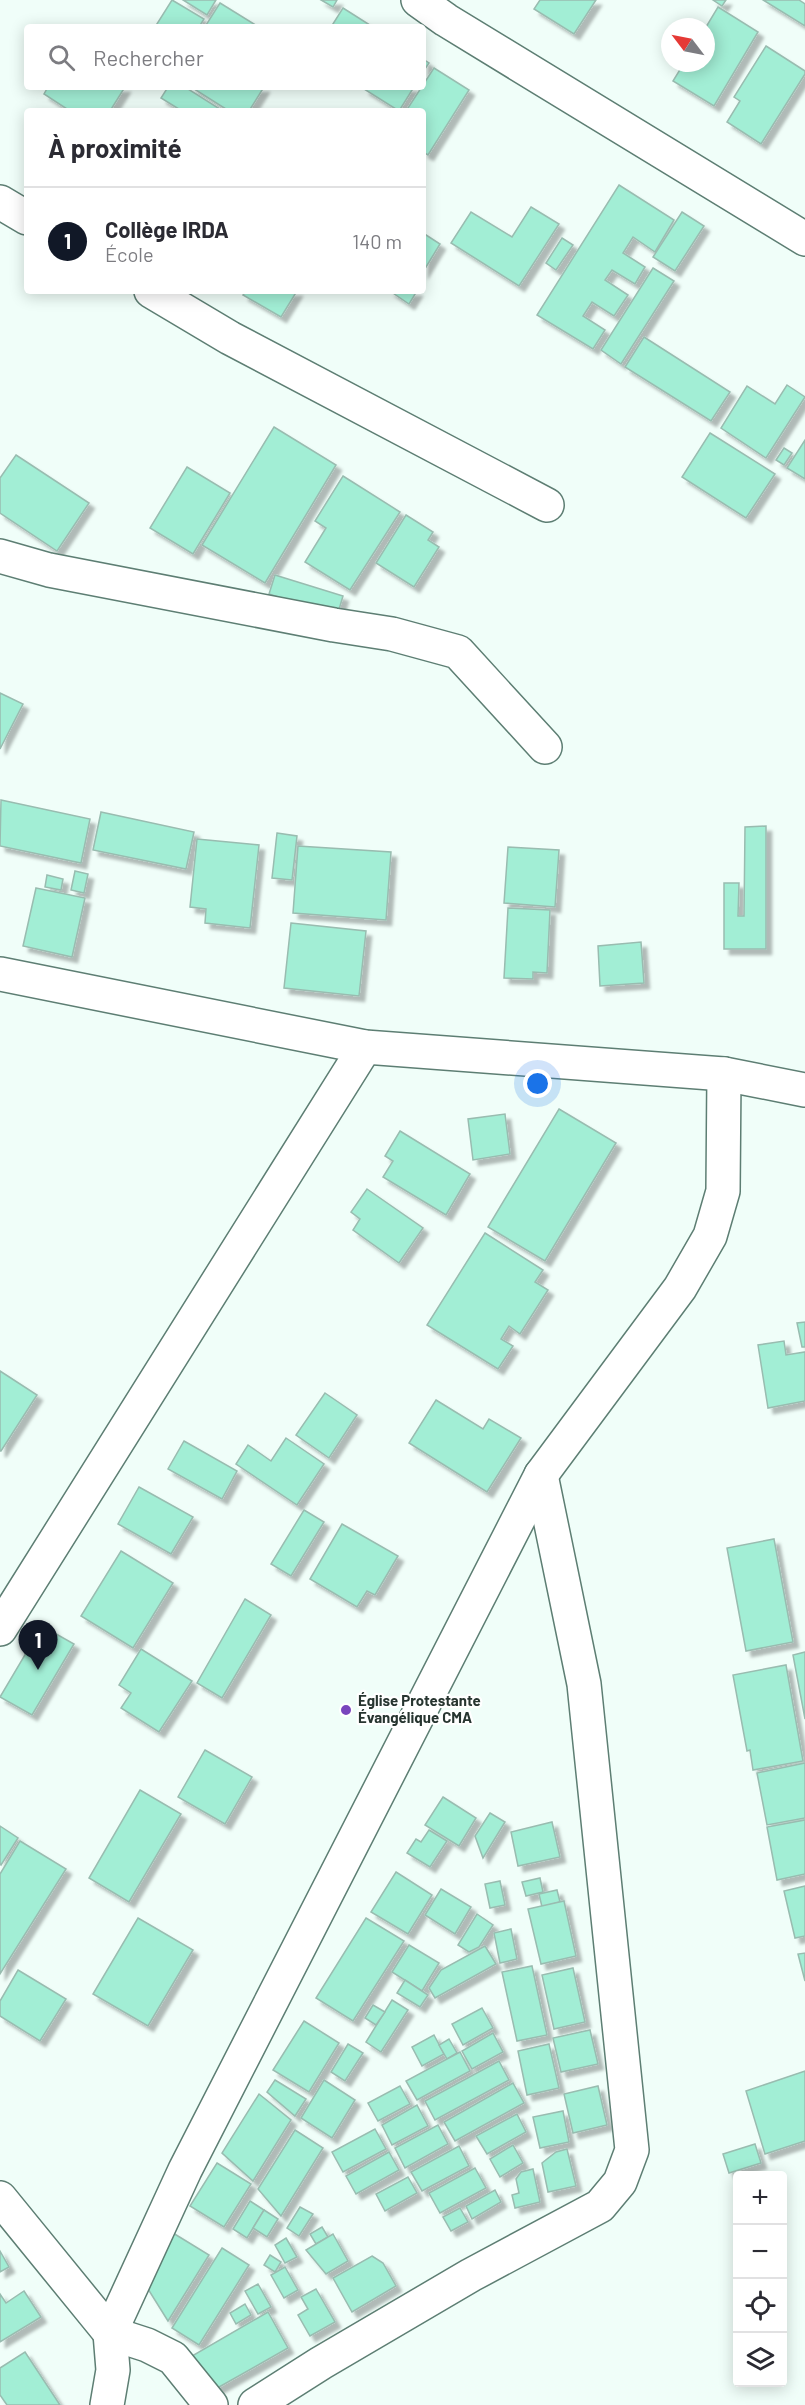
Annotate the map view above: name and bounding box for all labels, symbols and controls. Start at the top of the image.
north arrow [661,18,715,72]
search box [24,24,426,90]
icon: search [45,41,78,74]
text: Rechercher [93,44,204,70]
text: À proximité [48,132,182,163]
text: Collège IRDA [105,216,229,242]
text: 1 [64,229,71,253]
text: 140 m [352,229,402,253]
text: École [105,242,154,266]
your location [523,1069,552,1098]
pin: 1 [18,1620,57,1670]
place label: Église Protestante Évangélique CMA [358,1691,481,1726]
marker: Église Protestante Évangélique CMA [339,1703,353,1717]
map controls [733,2171,787,2387]
button: + [733,2171,787,2225]
button: − [733,2225,787,2279]
button: locate [733,2279,787,2333]
button: layers [733,2333,787,2387]

